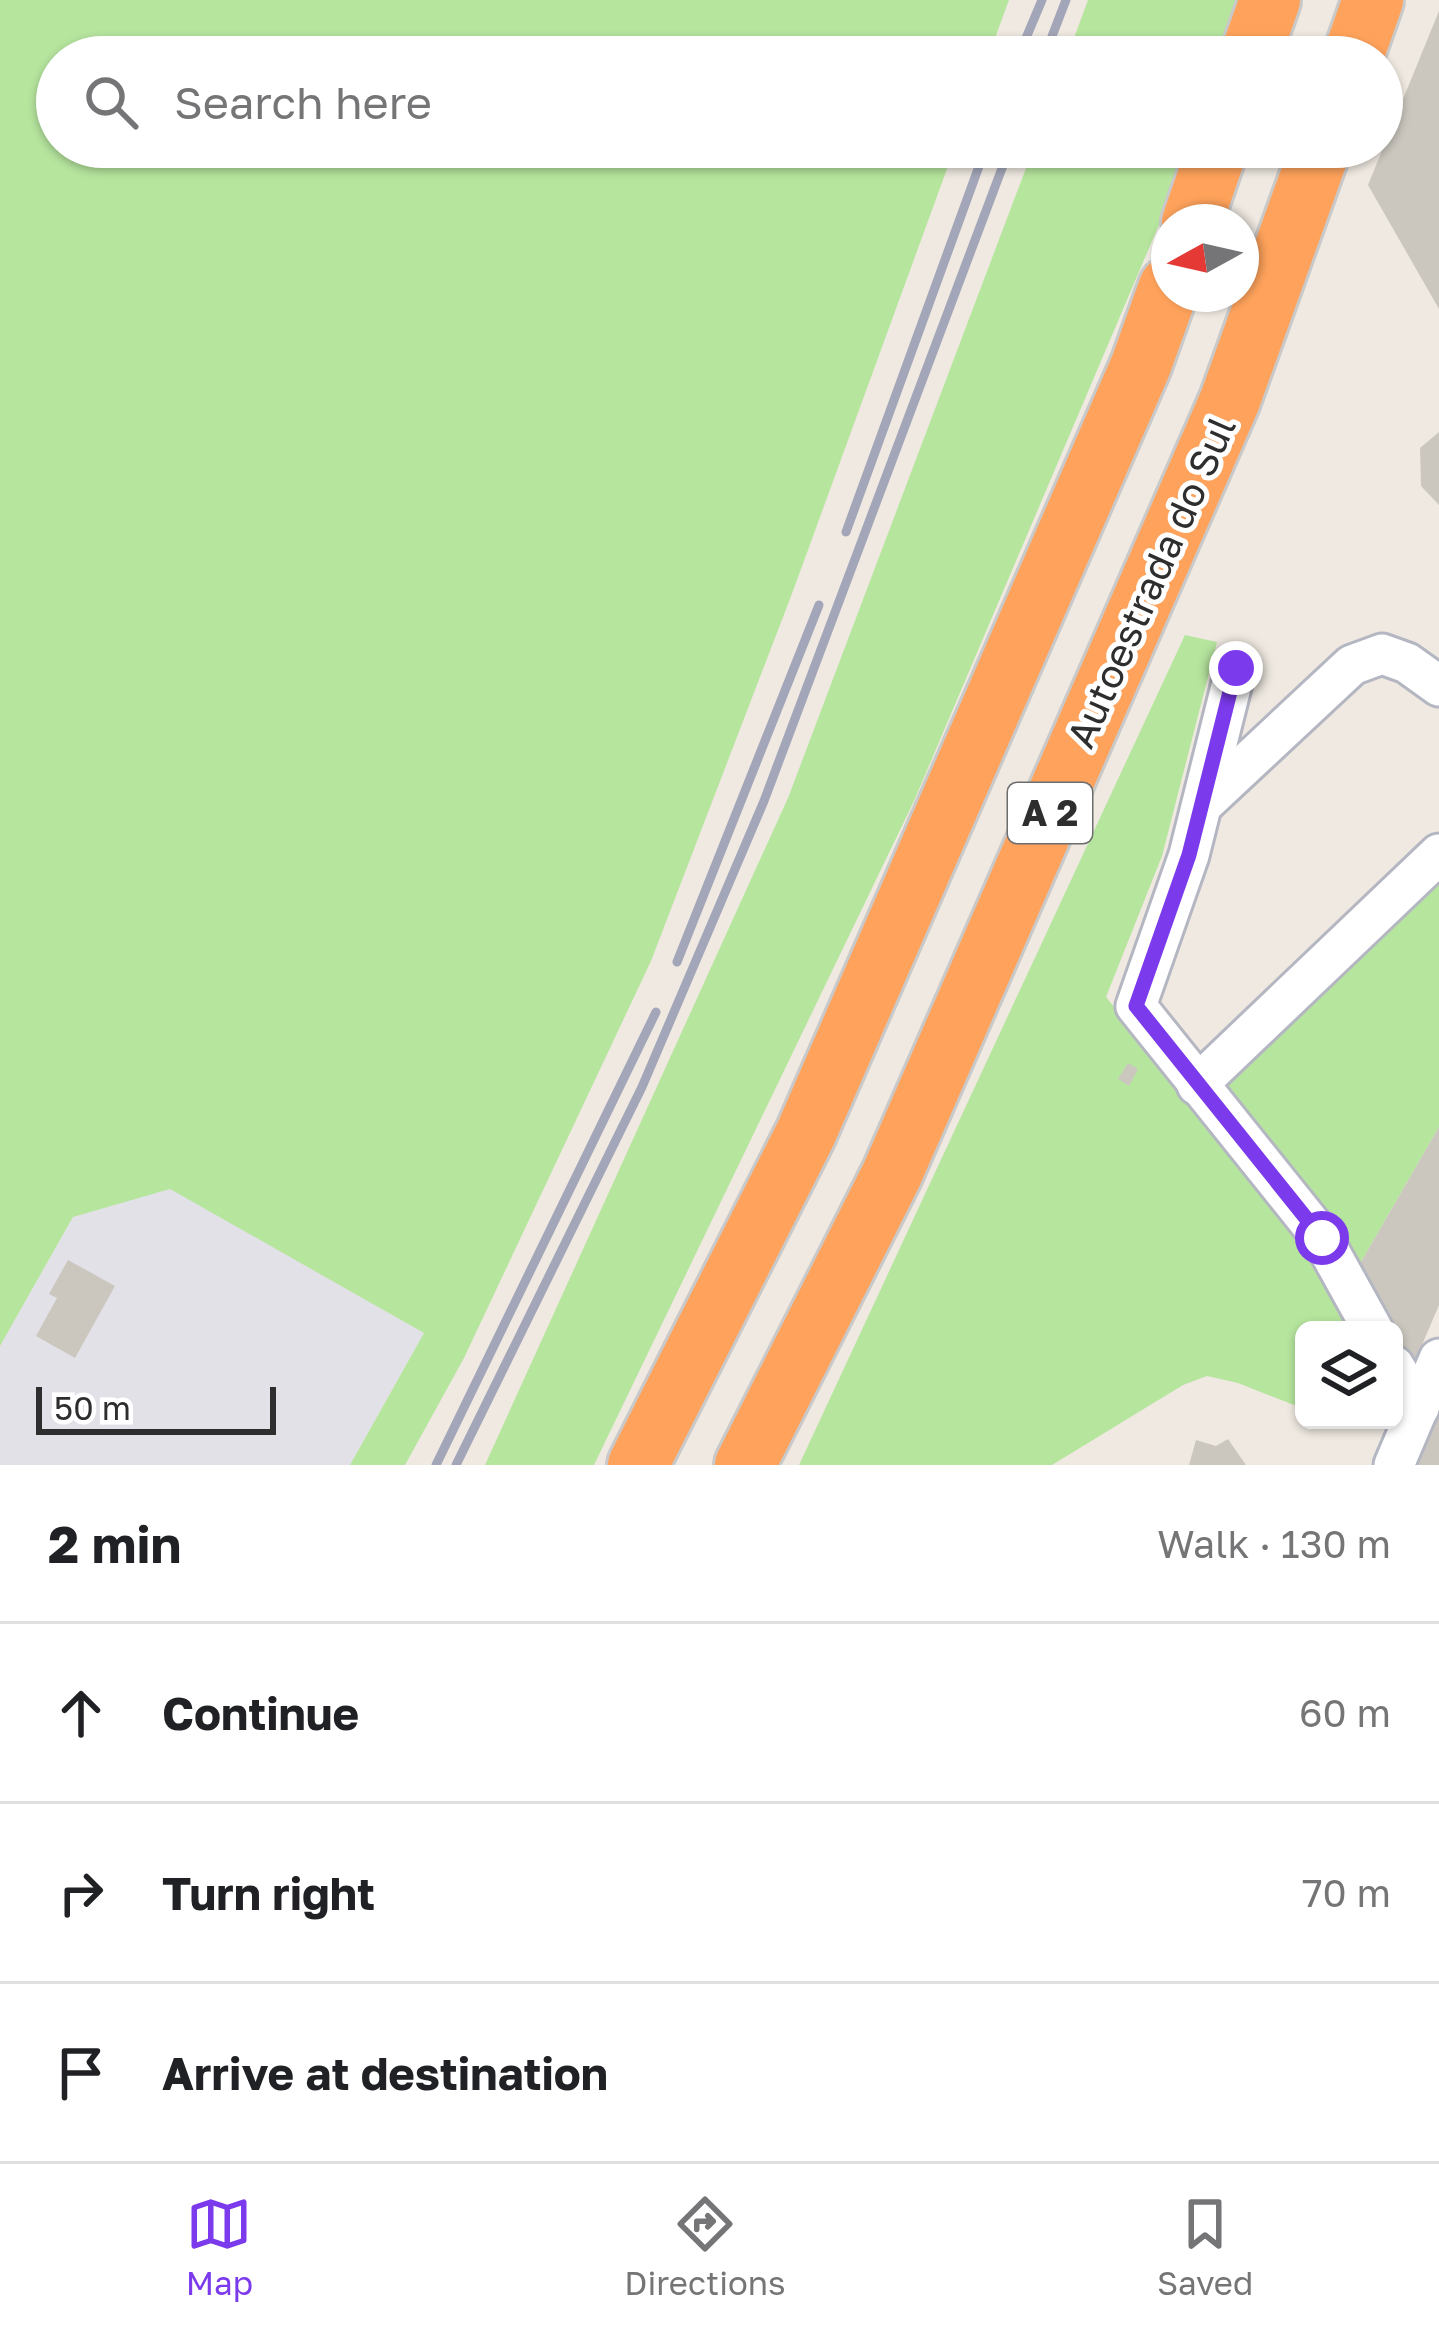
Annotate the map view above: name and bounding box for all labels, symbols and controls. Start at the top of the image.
search box [36,36,1403,168]
icon: search [78,69,144,135]
text: Search here [174,75,432,129]
north arrow [1151,204,1259,312]
street label: Autoestrada do Sul [1056,409,1245,755]
route end [1209,641,1263,695]
road number: A 2 [1008,783,1092,843]
route start [1295,1211,1349,1265]
map controls [1295,1321,1403,1429]
button: layers [1295,1321,1403,1429]
scale bar [36,1381,276,1434]
text: 50 m [54,1388,131,1427]
text: 2 min [48,1513,181,1574]
text: Walk · 130 m [1157,1520,1391,1567]
icon: ahead [48,1680,114,1746]
text: Continue [162,1686,359,1740]
text: 60 m [1299,1689,1391,1736]
icon: right [48,1860,114,1926]
text: Turn right [162,1866,375,1920]
text: 70 m [1302,1869,1391,1916]
icon: arrive [48,2040,114,2106]
text: Arrive at destination [162,2046,608,2100]
tab: Map [186,2191,253,2302]
tab: Directions [624,2191,786,2302]
tab: Saved [1157,2191,1253,2302]

